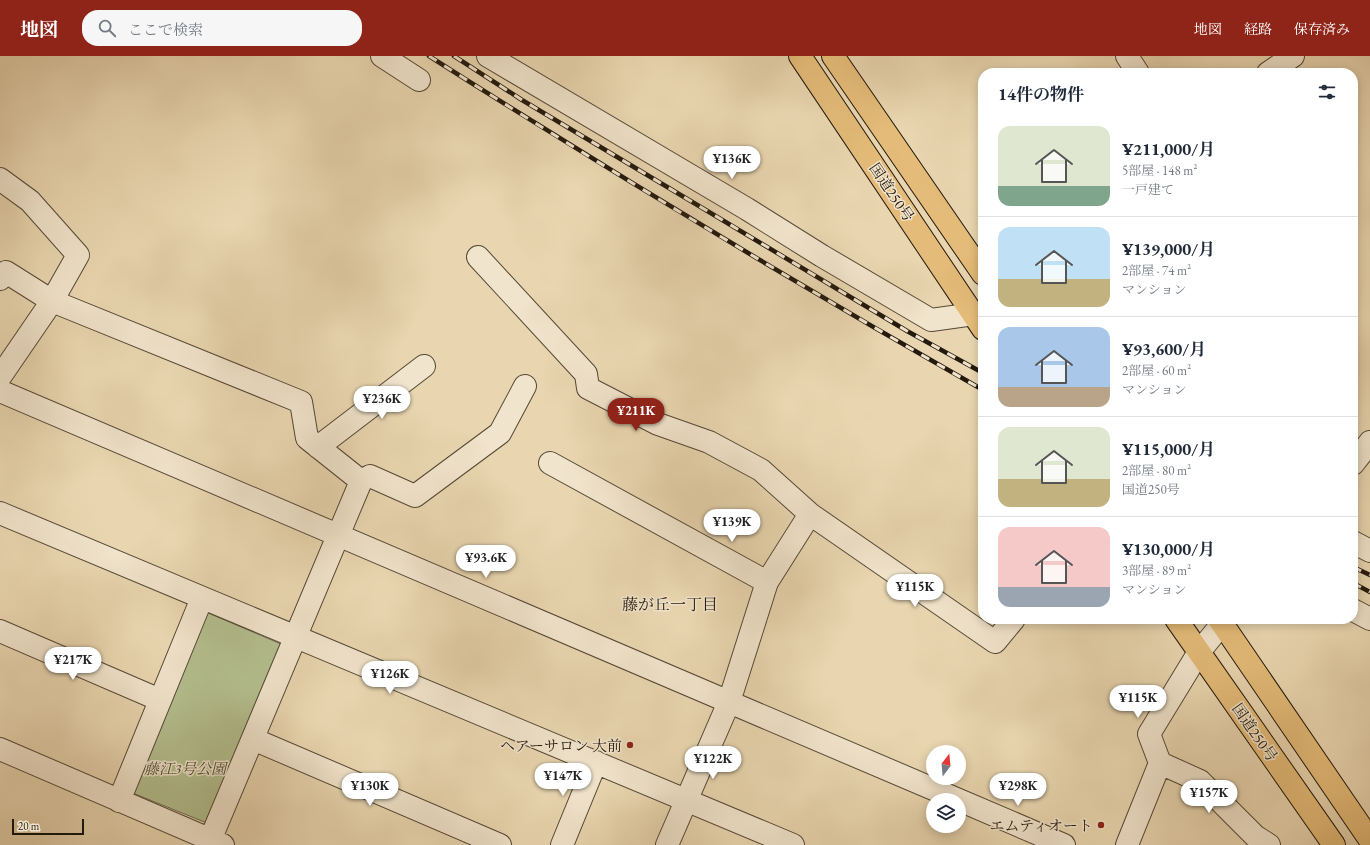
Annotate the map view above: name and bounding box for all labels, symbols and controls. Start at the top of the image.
search box [82,10,362,46]
text: 地図 [20,17,58,42]
icon: search [96,17,118,39]
text: ここで検索 [128,20,203,39]
text: 地図 [1194,20,1222,38]
text: 経路 [1244,20,1272,38]
text: 保存済み [1294,20,1350,38]
icon: filters [1316,81,1338,103]
text: 14件の物件 [998,83,1084,105]
text: ¥211,000/月 [1122,138,1215,160]
icon: home [1030,142,1078,190]
pin: ¥136K [704,146,760,180]
text: ¥136K [712,150,752,167]
street label: 国道250号 [866,159,918,225]
text: 5部屋 · 148 m² [1122,162,1197,179]
text: 一戸建て [1122,181,1174,198]
text: ¥139,000/月 [1122,238,1215,260]
icon: home [1030,243,1078,291]
text: 2部屋 · 74 m² [1122,262,1191,279]
text: マンション [1122,281,1186,298]
text: ¥93,600/月 [1122,338,1206,360]
icon: home [1030,343,1078,391]
text: 2部屋 · 60 m² [1122,362,1191,379]
text: マンション [1122,381,1186,398]
pin: ¥236K [354,386,410,420]
text: ¥236K [362,390,402,407]
pin: ¥211K [608,398,664,432]
text: ¥211K [616,402,656,419]
text: ¥115,000/月 [1122,438,1215,460]
icon: home [1030,443,1078,491]
text: 2部屋 · 80 m² [1122,462,1191,479]
text: 国道250号 [1122,481,1180,498]
pin: ¥139K [704,509,760,543]
text: ¥139K [712,513,752,530]
text: ¥130,000/月 [1122,538,1215,560]
icon: home [1030,543,1078,591]
pin: ¥93.6K [453,545,519,579]
text: ¥93.6K [465,549,507,566]
text: 3部屋 · 89 m² [1122,562,1191,579]
pin: ¥115K [887,574,943,608]
text: ¥115K [895,578,935,595]
text: マンション [1122,581,1186,598]
district label: 藤が丘一丁目 [622,594,718,615]
pin: ¥217K [45,647,101,681]
text: ¥217K [53,651,93,668]
pin: ¥126K [362,661,418,695]
text: ¥126K [370,665,410,682]
pin: ¥115K [1110,685,1166,719]
text: ¥115K [1118,689,1158,706]
street label: 国道250号 [1228,699,1282,765]
place label: ヘアーサロン 大前 [500,736,622,755]
marker: ヘアーサロン 大前 [625,740,635,750]
north arrow [926,745,966,785]
map controls [926,745,966,833]
pin: ¥122K [685,746,741,780]
text: ¥122K [693,750,733,767]
park label: 藤江3号公園 [144,759,229,778]
pin: ¥147K [535,763,591,797]
text: ¥147K [543,767,583,784]
pin: ¥130K [342,773,398,807]
pin: ¥298K [990,773,1046,807]
text: ¥130K [350,777,390,794]
text: ¥298K [998,777,1038,794]
pin: ¥157K [1181,780,1237,814]
text: ¥157K [1189,784,1229,801]
button: layers [926,793,966,833]
place label: エムティオート [989,816,1093,835]
scale bar [12,817,84,836]
text: 20 m [18,819,39,833]
marker: エムティオート [1096,820,1106,830]

